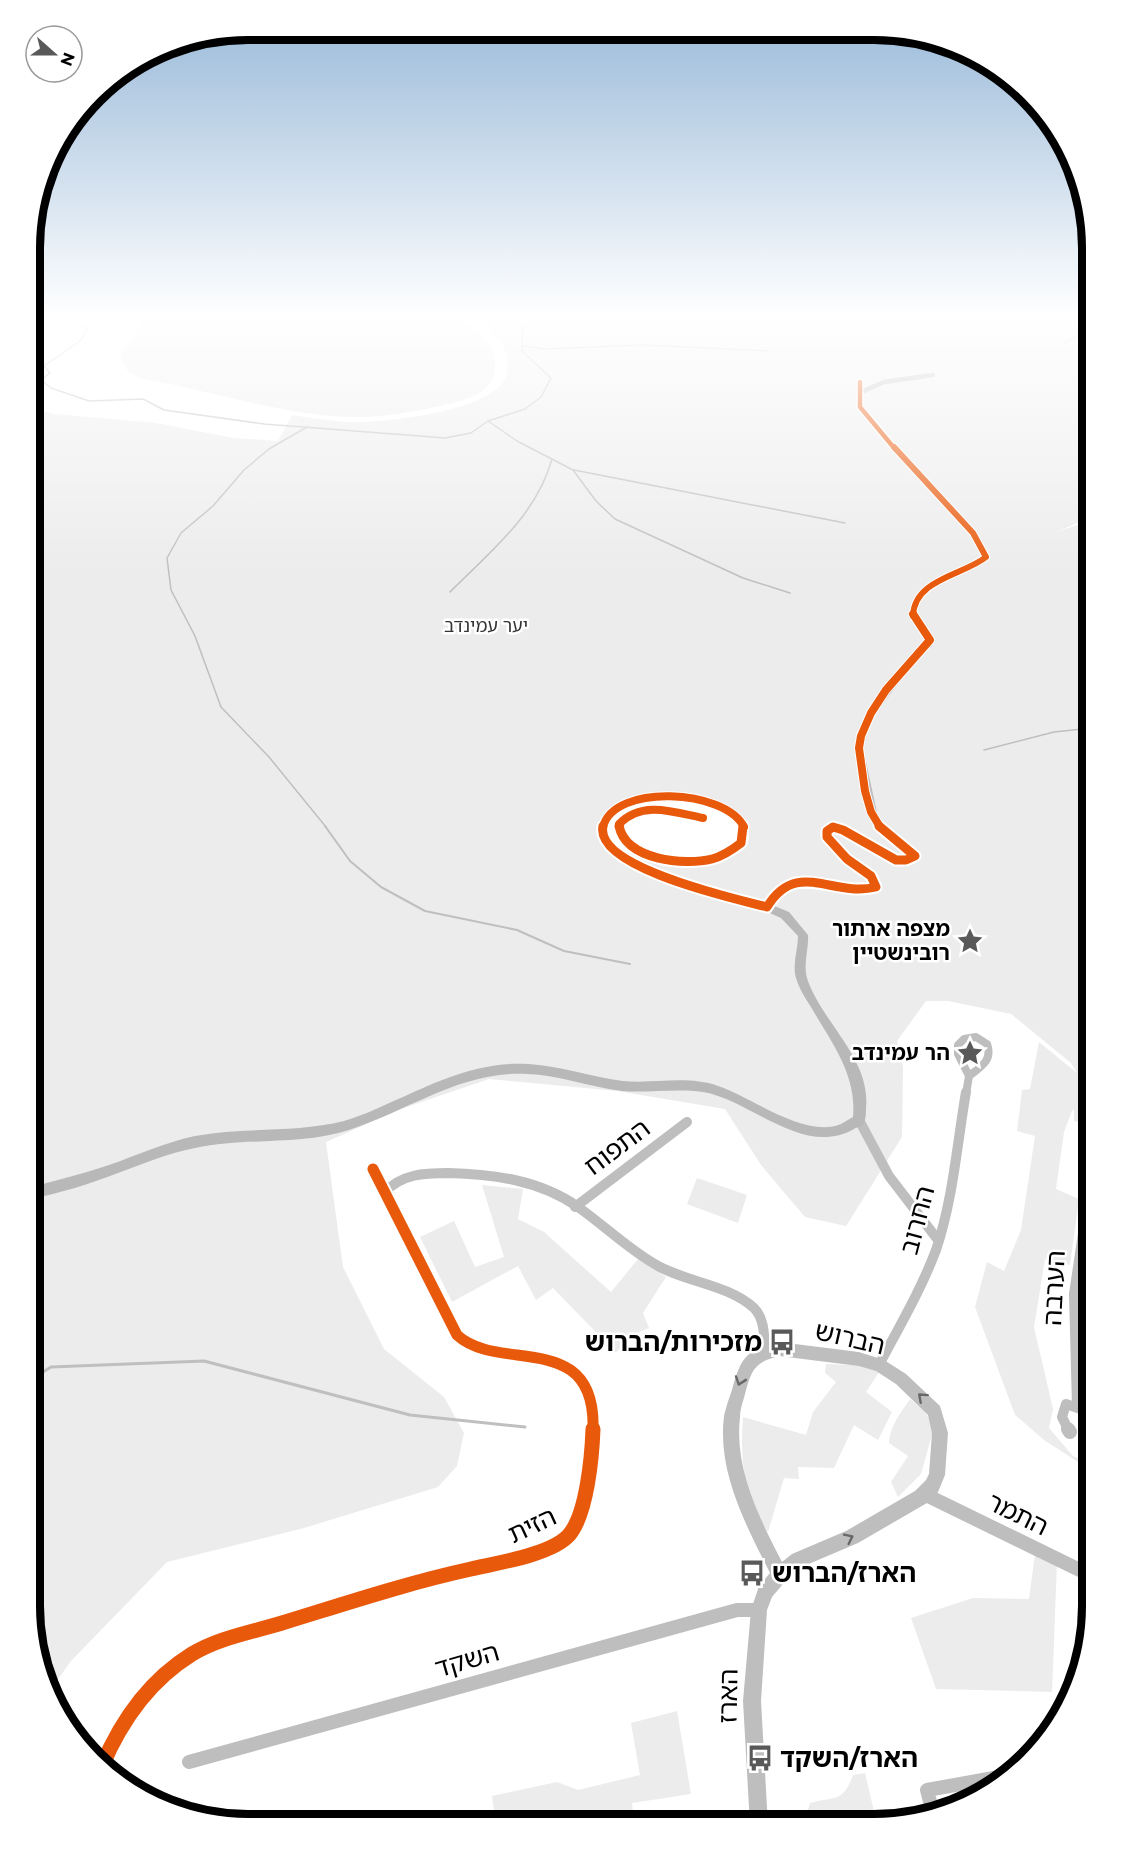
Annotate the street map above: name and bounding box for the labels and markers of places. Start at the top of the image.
place label: מצפה ארתור רובינשטיין [832,916,950,965]
place icon: מצפה ארתור רובינשטיין [955,926,985,956]
place icon: הר עמינדב [955,1038,985,1068]
place label: הר עמינדב [852,1040,950,1065]
place label: מזכירות/הברוש [585,1326,762,1358]
bus stop icon: מזכירות/הברוש [767,1327,797,1357]
place label: הארז/הברוש [772,1557,916,1589]
bus stop icon: הארז/הברוש [737,1558,767,1588]
place label: הארז/השקד [780,1742,918,1774]
bus stop icon: הארז/השקד [745,1743,775,1773]

